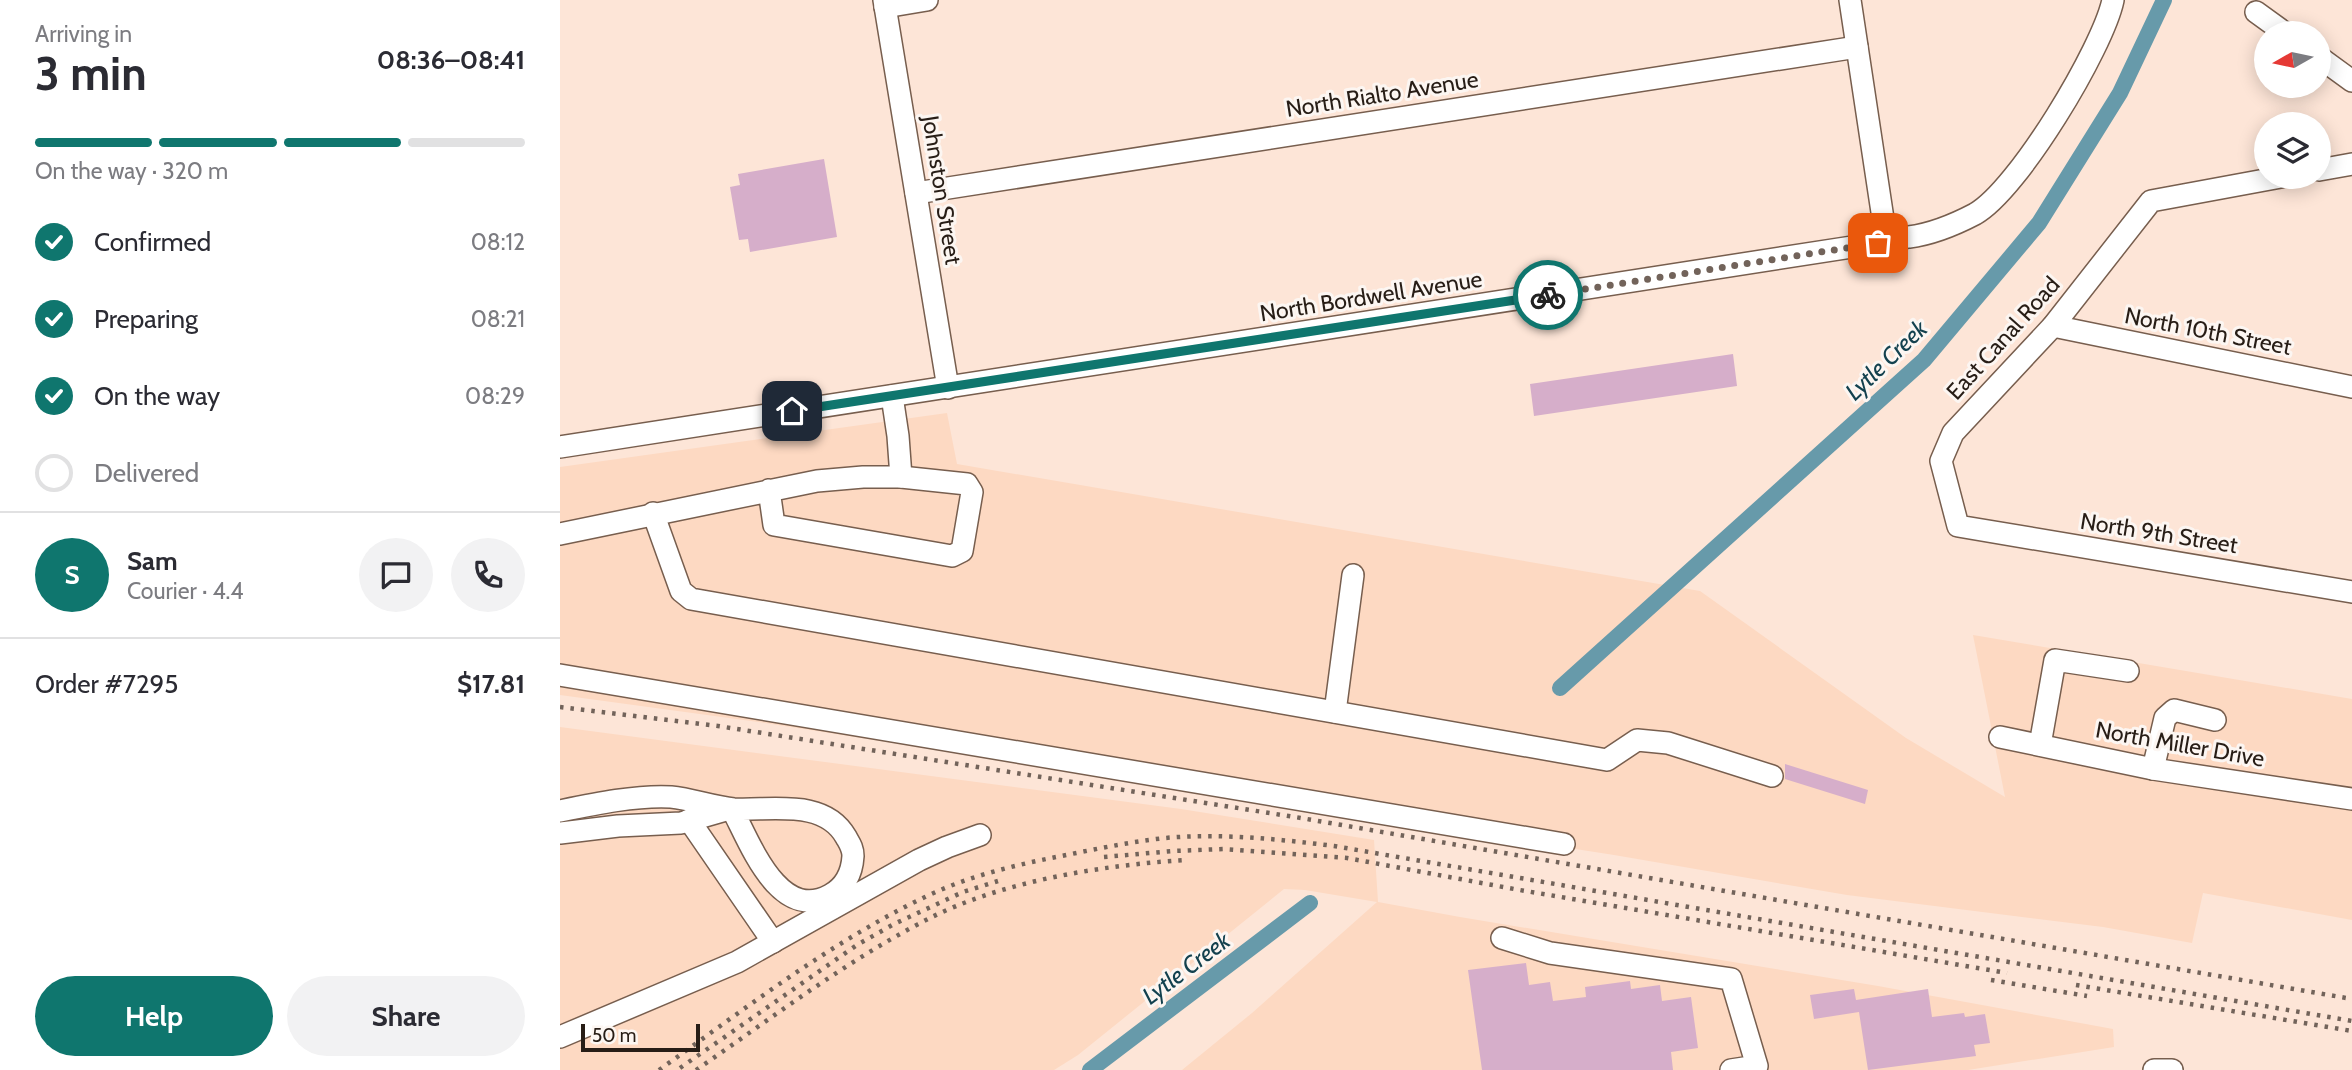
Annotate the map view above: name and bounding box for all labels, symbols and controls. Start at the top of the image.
text: Arriving in [35,20,132,48]
north arrow [2254,21,2331,98]
map controls [2254,21,2331,189]
text: 08:36–08:41 [377,44,525,76]
text: 3 min [35,46,147,102]
street label: North Rialto Avenue [1284,65,1480,123]
street label: Johnston Street [916,112,968,267]
button: layers [2254,112,2331,189]
text: On the way · 320 m [35,157,228,185]
pin [1848,213,1908,273]
icon: check [35,223,73,261]
icon: bag [1859,224,1897,262]
text: Confirmed [94,226,211,258]
text: 08:12 [471,228,525,256]
courier [1513,260,1583,330]
street label: North Bordwell Avenue [1258,265,1484,327]
street label: East Canal Road [1940,271,2066,405]
icon: bike [1529,276,1567,314]
icon: check [35,300,73,338]
street label: North 10th Street [2122,301,2294,361]
text: Preparing [94,303,198,335]
text: 08:21 [471,305,525,333]
water label: Lytle Creek [1839,313,1933,406]
icon: check [35,377,73,415]
text: On the way [94,380,220,412]
pin [762,381,822,441]
text: 08:29 [465,382,525,410]
icon: home [773,392,811,430]
text: Delivered [94,457,199,489]
street label: North 9th Street [2078,507,2240,559]
button: chat [359,538,433,612]
button: phone [451,538,525,612]
text: Sam [127,545,178,577]
text: S [64,559,80,591]
text: Courier · 4.4 [127,577,244,605]
text: Order #7295 [35,668,178,700]
text: $17.81 [457,668,525,700]
street label: North Miller Drive [2093,715,2267,773]
water label: Lytle Creek [1136,925,1236,1010]
button: Help [35,976,273,1056]
button: Share [287,976,525,1056]
scale bar [581,1021,700,1053]
text: 50 m [592,1024,636,1047]

